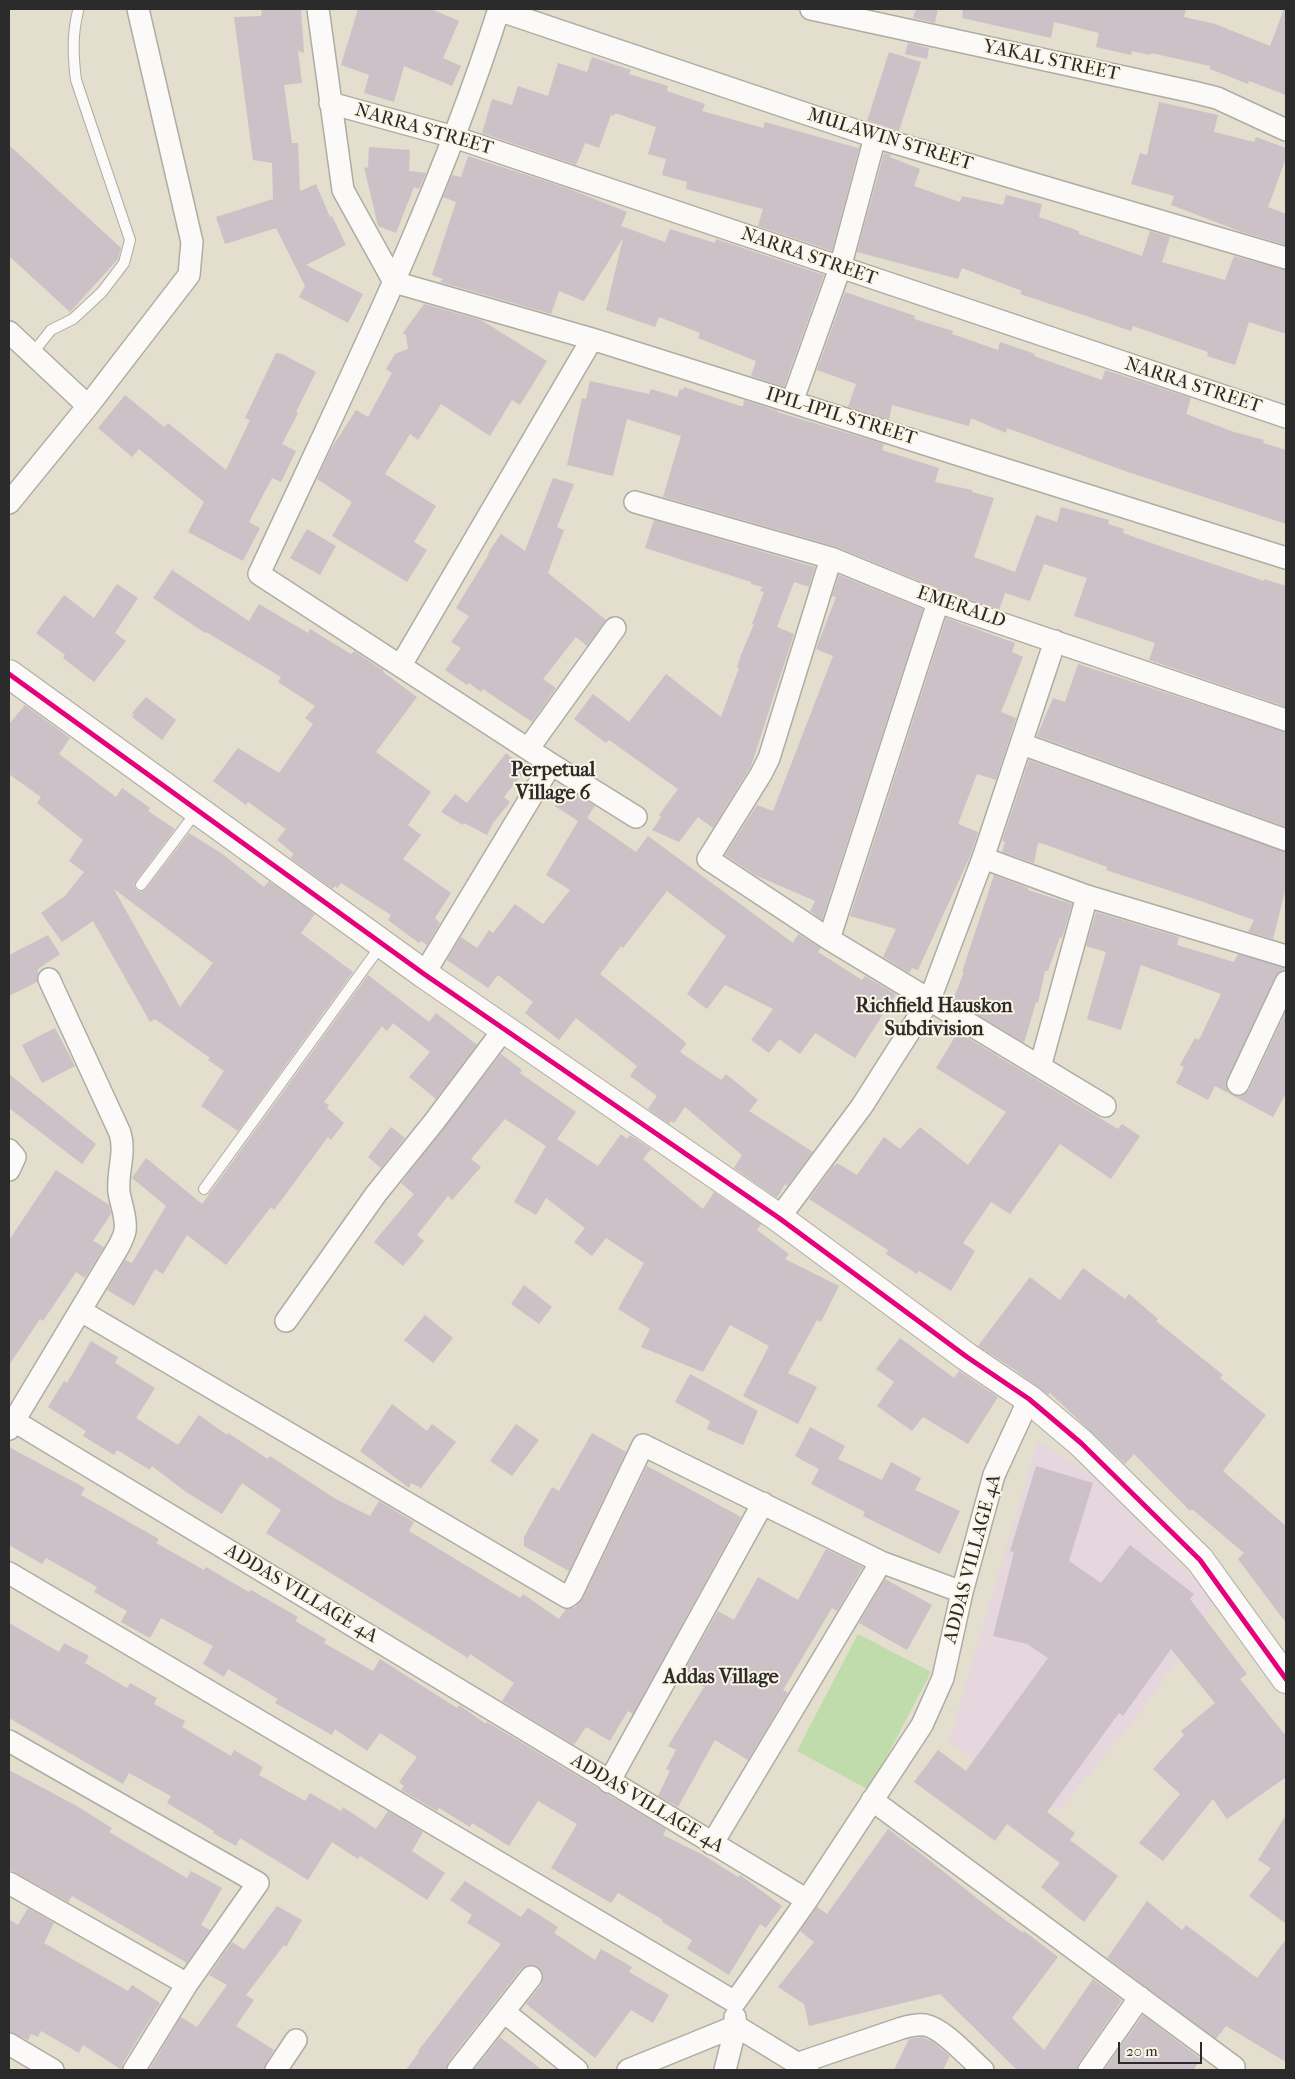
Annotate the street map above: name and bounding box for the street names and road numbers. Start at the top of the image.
street label: YAKAL STREET [981,35,1121,87]
street label: NARRA STREET [352,99,496,161]
street label: MULAWIN STREET [804,104,976,176]
street label: NARRA STREET [738,223,880,291]
street label: NARRA STREET [1122,353,1264,419]
street label: IPIL-IPIL STREET [763,383,919,451]
street label: EMERALD [914,582,1008,634]
street label: ADDAS VILLAGE 4A [939,1472,1007,1646]
street label: ADDAS VILLAGE 4A [220,1539,382,1649]
street label: ADDAS VILLAGE 4A [566,1749,728,1859]

